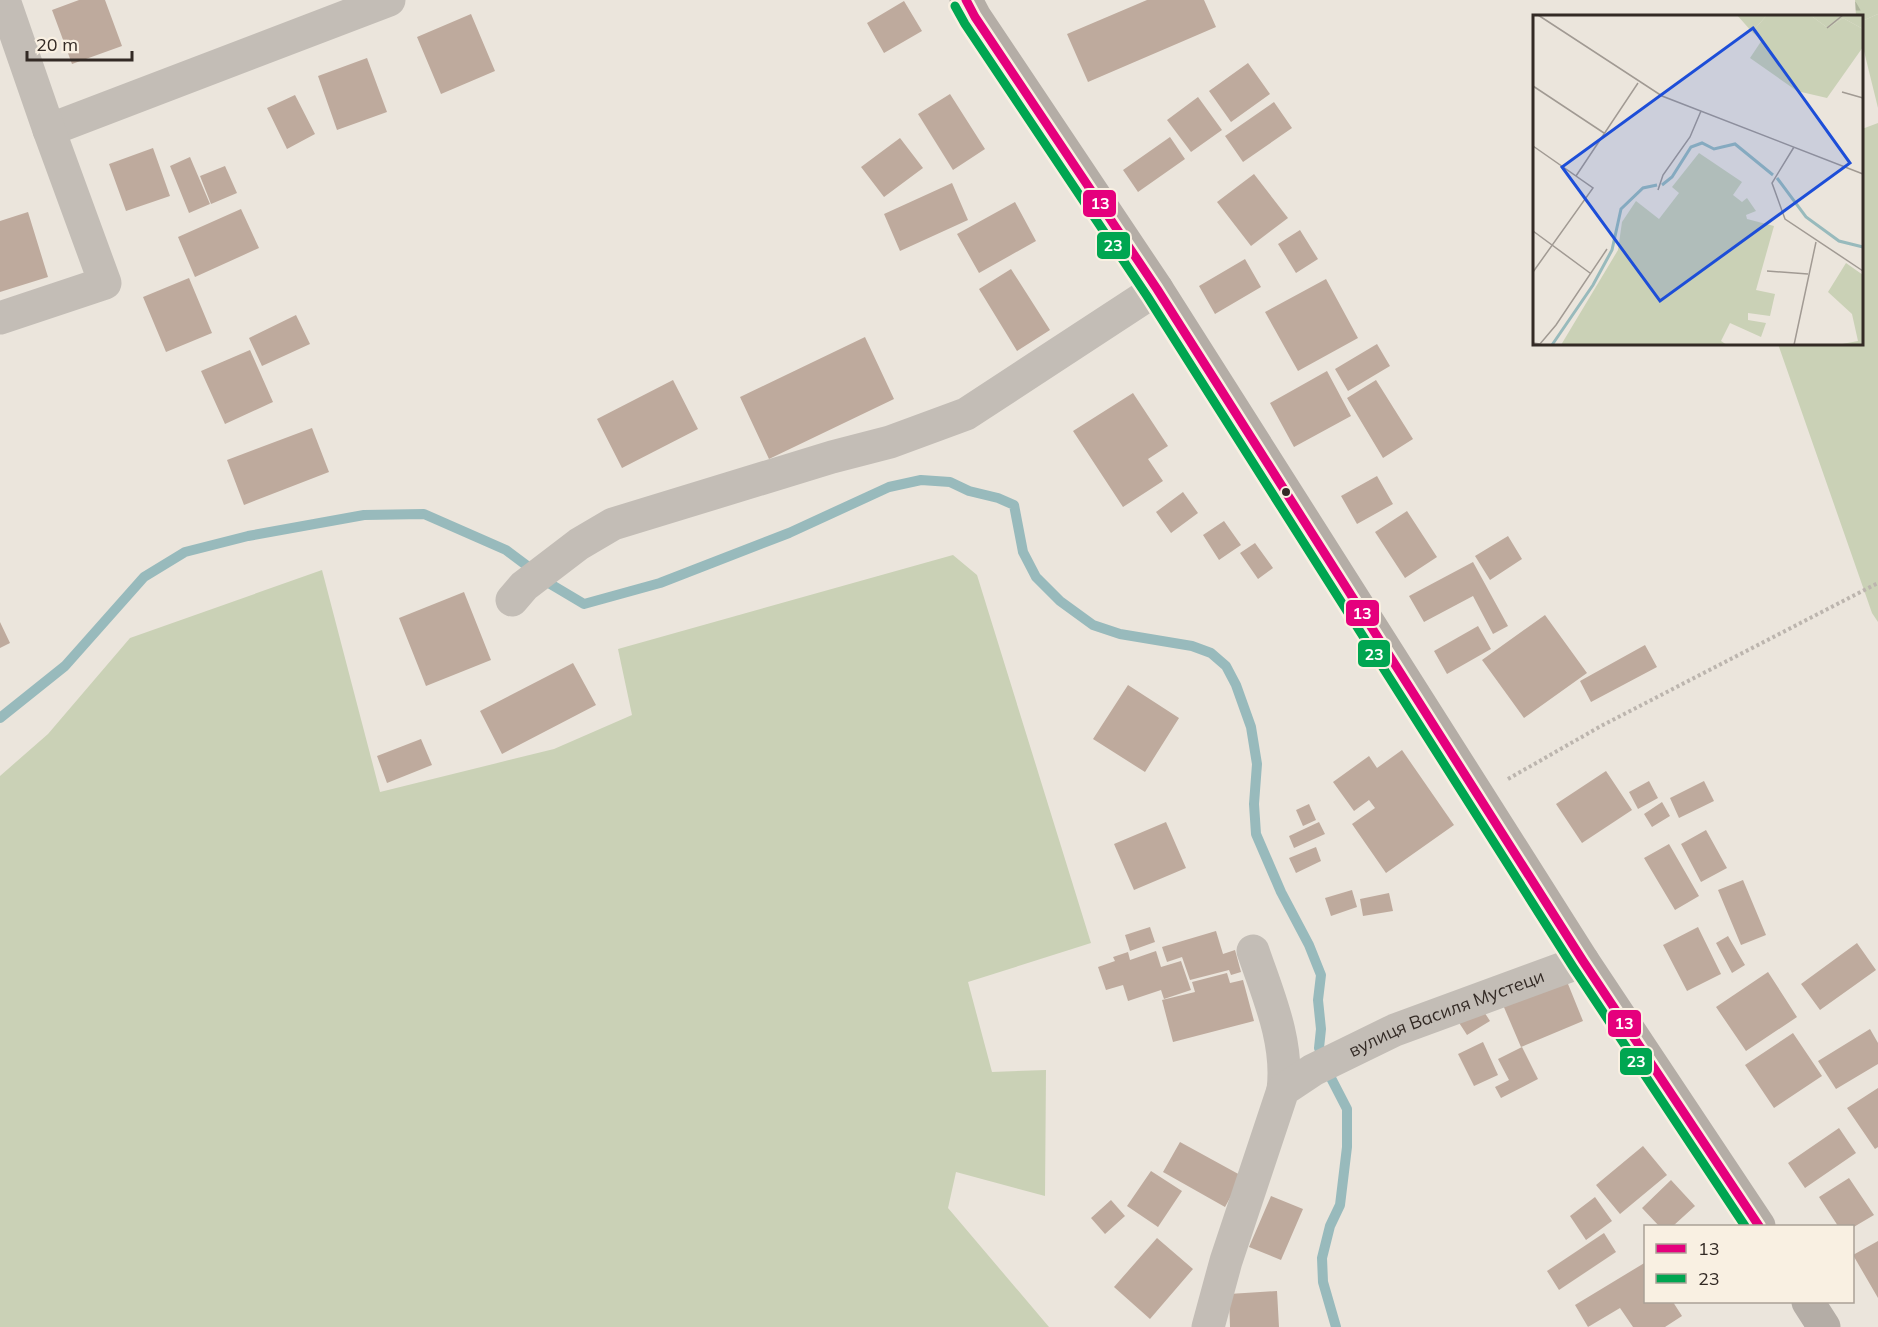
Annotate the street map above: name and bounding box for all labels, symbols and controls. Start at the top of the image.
inset map [1533,15,1863,345]
scale bar [27,24,132,62]
text: 20 m [36,33,78,56]
line badge: 13 [1082,189,1117,218]
text: 13 [1090,193,1110,213]
line badge: 23 [1096,231,1131,260]
text: 23 [1103,235,1123,255]
unlabelled marker [1280,486,1292,498]
line badge: 13 [1345,599,1380,627]
text: 13 [1352,603,1372,623]
line badge: 23 [1357,639,1391,668]
text: 23 [1364,644,1384,664]
street label: вулиця Василя Мустеци [1345,964,1547,1062]
line badge: 13 [1607,1009,1642,1038]
text: 13 [1614,1013,1634,1033]
line badge: 23 [1619,1047,1653,1076]
text: 23 [1626,1051,1646,1071]
legend [1644,1225,1854,1303]
text: 13 [1698,1237,1720,1260]
text: 23 [1698,1267,1720,1290]

